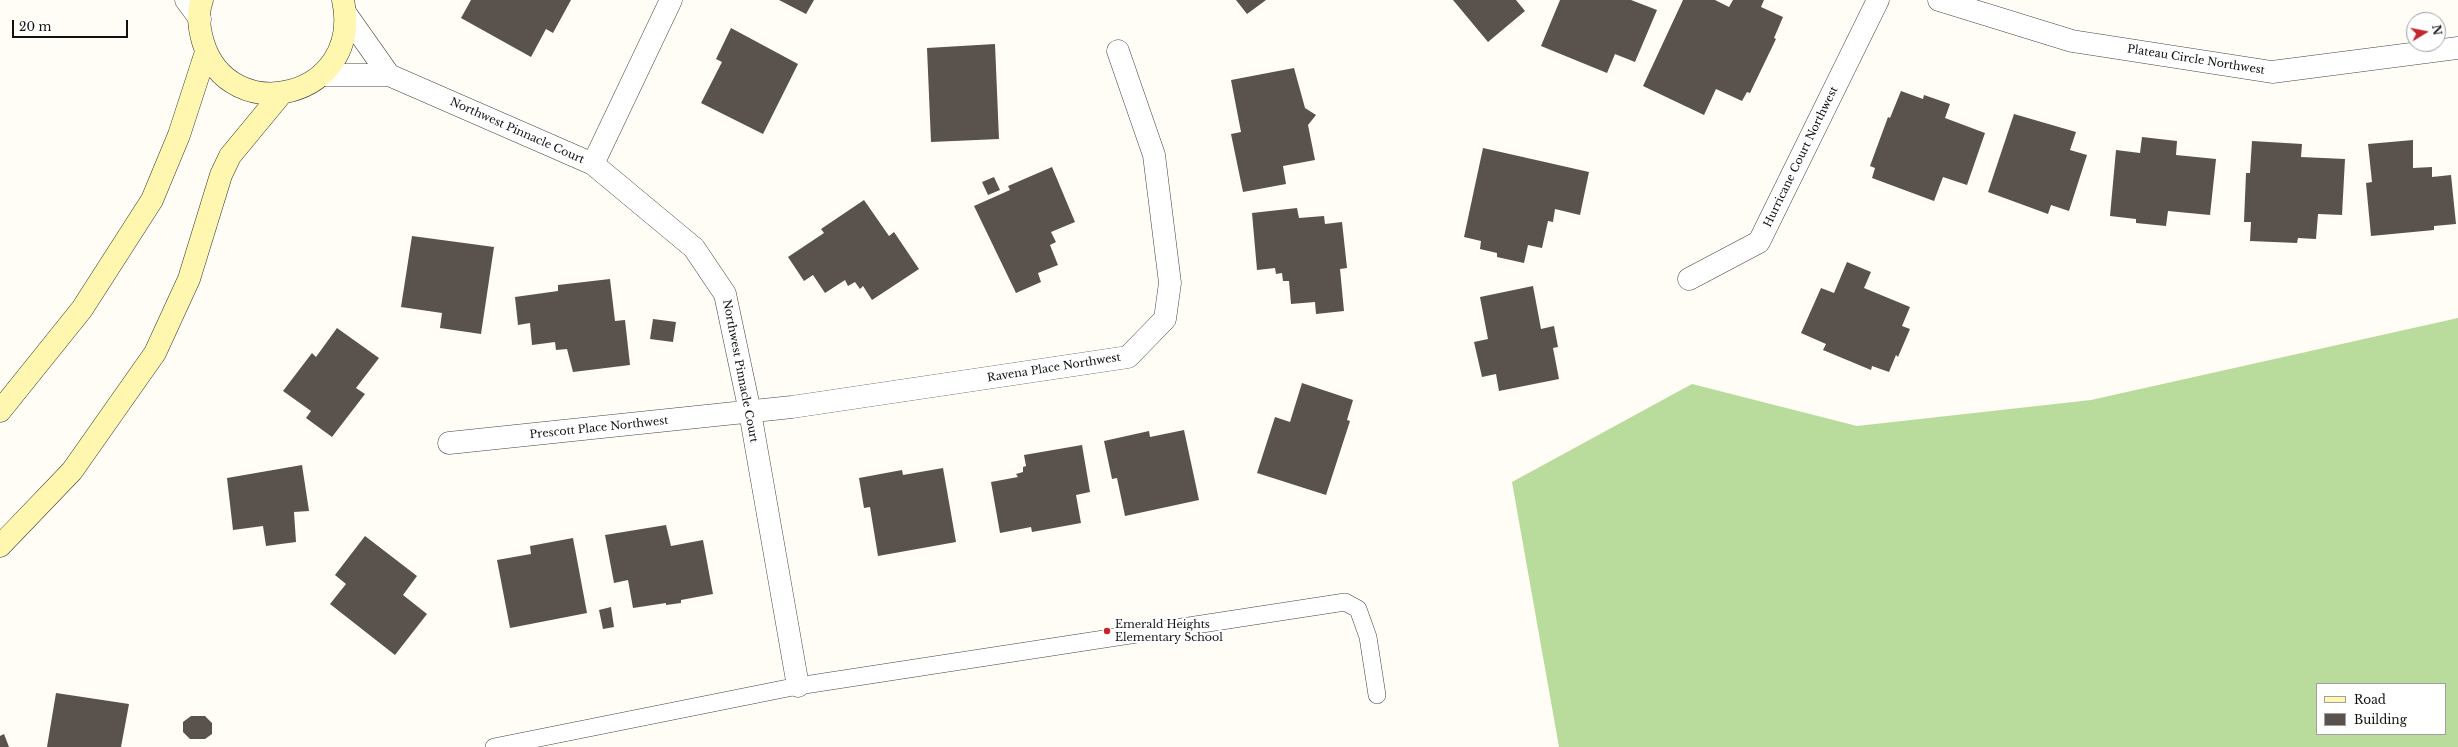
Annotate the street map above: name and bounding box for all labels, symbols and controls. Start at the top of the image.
scale bar [14,12,130,38]
north arrow [2406,12,2446,52]
text: 20 m [19,19,51,34]
text: N [2429,24,2445,36]
street label: Plateau Circle Northwest [2126,43,2266,77]
street label: Hurricane Court Northwest [1761,85,1841,229]
street label: Northwest Pinnacle Court [448,95,586,167]
street label: Northwest Pinnacle Court [720,298,760,444]
street label: Ravena Place Northwest [986,351,1122,385]
street label: Prescott Place Northwest [529,414,669,442]
place label: Emerald Heights Elementary School [1115,618,1223,644]
marker: Emerald Heights Elementary School [1102,626,1112,636]
legend [2316,683,2446,735]
text: Road [2354,692,2386,707]
text: Building [2354,712,2407,727]

